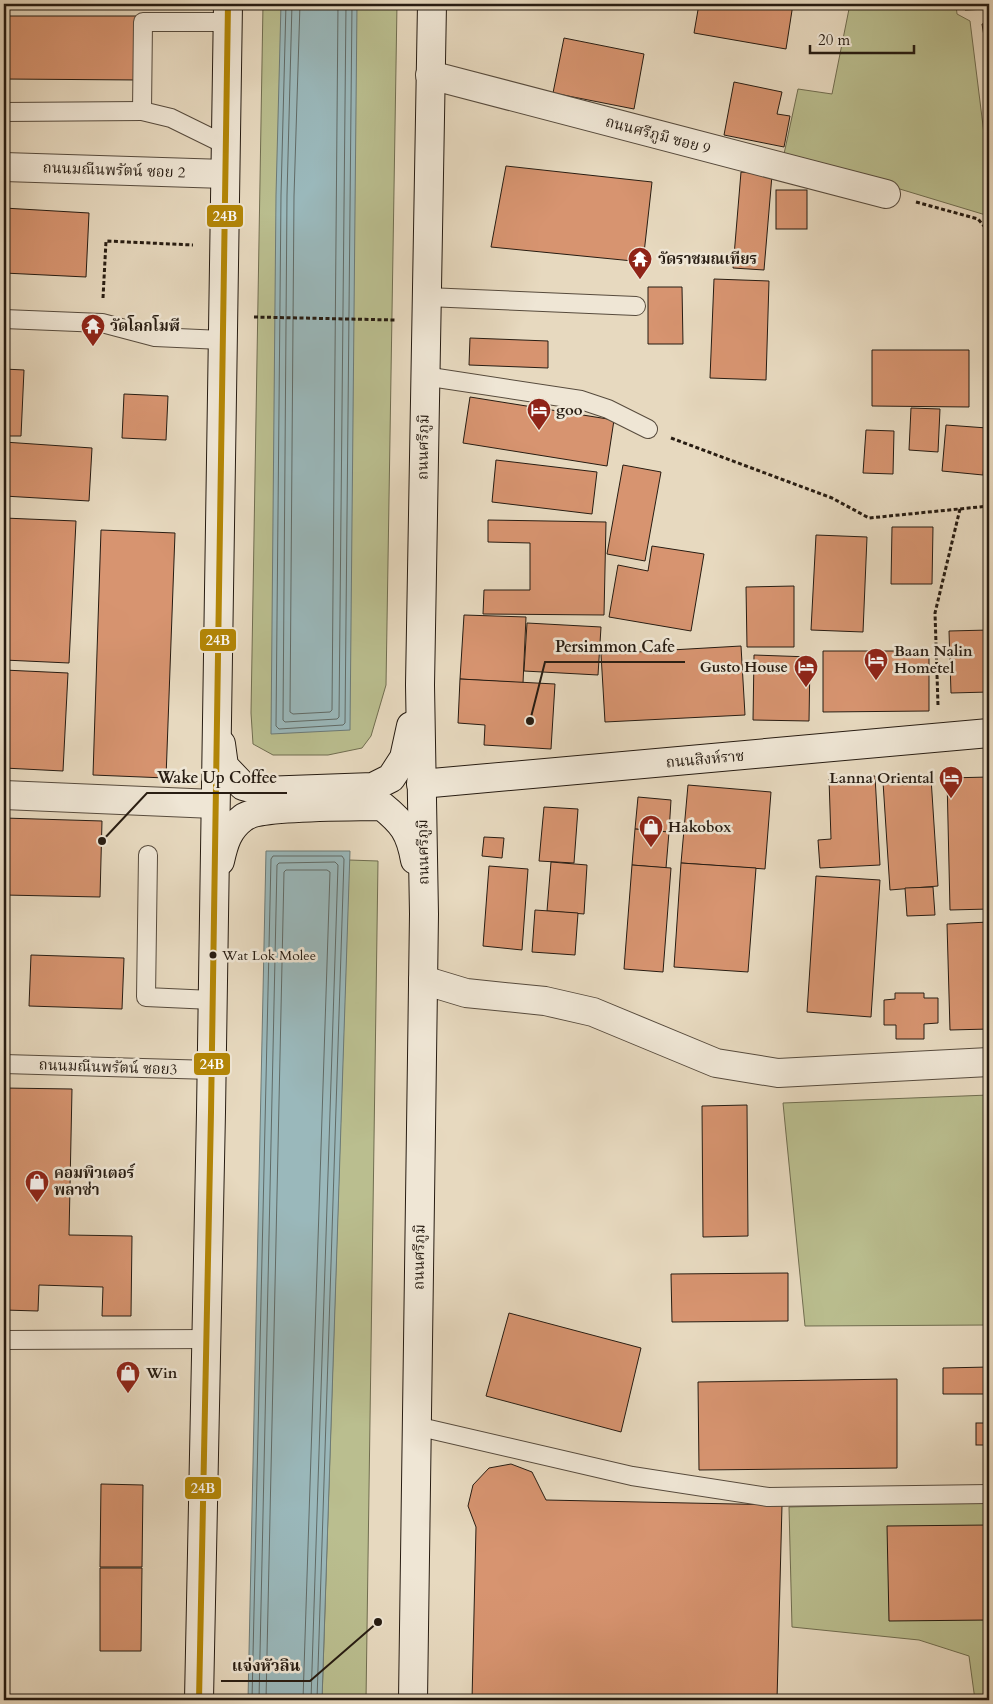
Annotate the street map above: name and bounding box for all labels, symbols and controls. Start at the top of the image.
scale bar [810,22,914,54]
text: 20 m [818,30,850,50]
street label: ถนนศรีภูมิ ซอย 9 [603,111,713,159]
street label: ถนนมณีนพรัตน์ ซอย 2 [42,158,186,182]
line badge: 24B [206,204,244,228]
text: 24B [213,207,237,226]
temple icon: วัดราชมณเทียร [627,246,653,280]
place label: วัดราชมณเทียร [658,249,757,269]
temple icon: วัดโลกโมฬี [80,313,106,347]
place label: วัดโลกโมฬี [110,315,180,336]
hotel icon: goo [526,397,552,431]
place label: goo [556,400,583,420]
street label: ถนนศรีภูมิ [412,414,434,480]
line badge: 24B [199,628,237,652]
text: 24B [206,631,230,650]
callout: Persimmon Cafe [545,631,685,662]
text: Persimmon Cafe [555,636,675,658]
place label: Baan Nalin Hometel [894,641,973,678]
hotel icon: Baan Nalin Hometel [863,647,889,681]
hotel icon: Gusto House [793,654,819,688]
place label: Gusto House [700,657,788,677]
street label: ถนนสิงห์ราช [665,746,745,772]
callout: Wake Up Coffee [147,762,287,793]
hotel icon: Lanna Oriental [938,765,964,799]
text: Wake Up Coffee [156,767,277,789]
place label: Lanna Oriental [829,768,935,788]
shop icon: Hakobox [638,814,664,848]
place label: Hakobox [668,817,731,837]
street label: ถนนศรีภูมิ [412,819,434,885]
place label: Wat Lok Molee [221,946,316,965]
marker: Wat Lok Molee [208,950,218,960]
line badge: 24B [193,1052,231,1076]
street label: ถนนมณีนพรัตน์ ซอย3 [38,1055,178,1079]
text: 24B [200,1055,224,1074]
place label: คอมพิวเตอร์ พลาซ่า [54,1163,136,1200]
shop icon: คอมพิวเตอร์ พลาซ่า [24,1169,50,1203]
street label: ถนนศรีภูมิ [408,1224,430,1290]
shop icon: Win [115,1360,141,1394]
place label: Win [145,1363,178,1383]
line badge: 24B [184,1476,222,1500]
text: 24B [191,1479,215,1498]
callout: แจ่งหัวลิน [221,1650,310,1681]
text: แจ่งหัวลิน [232,1655,301,1677]

